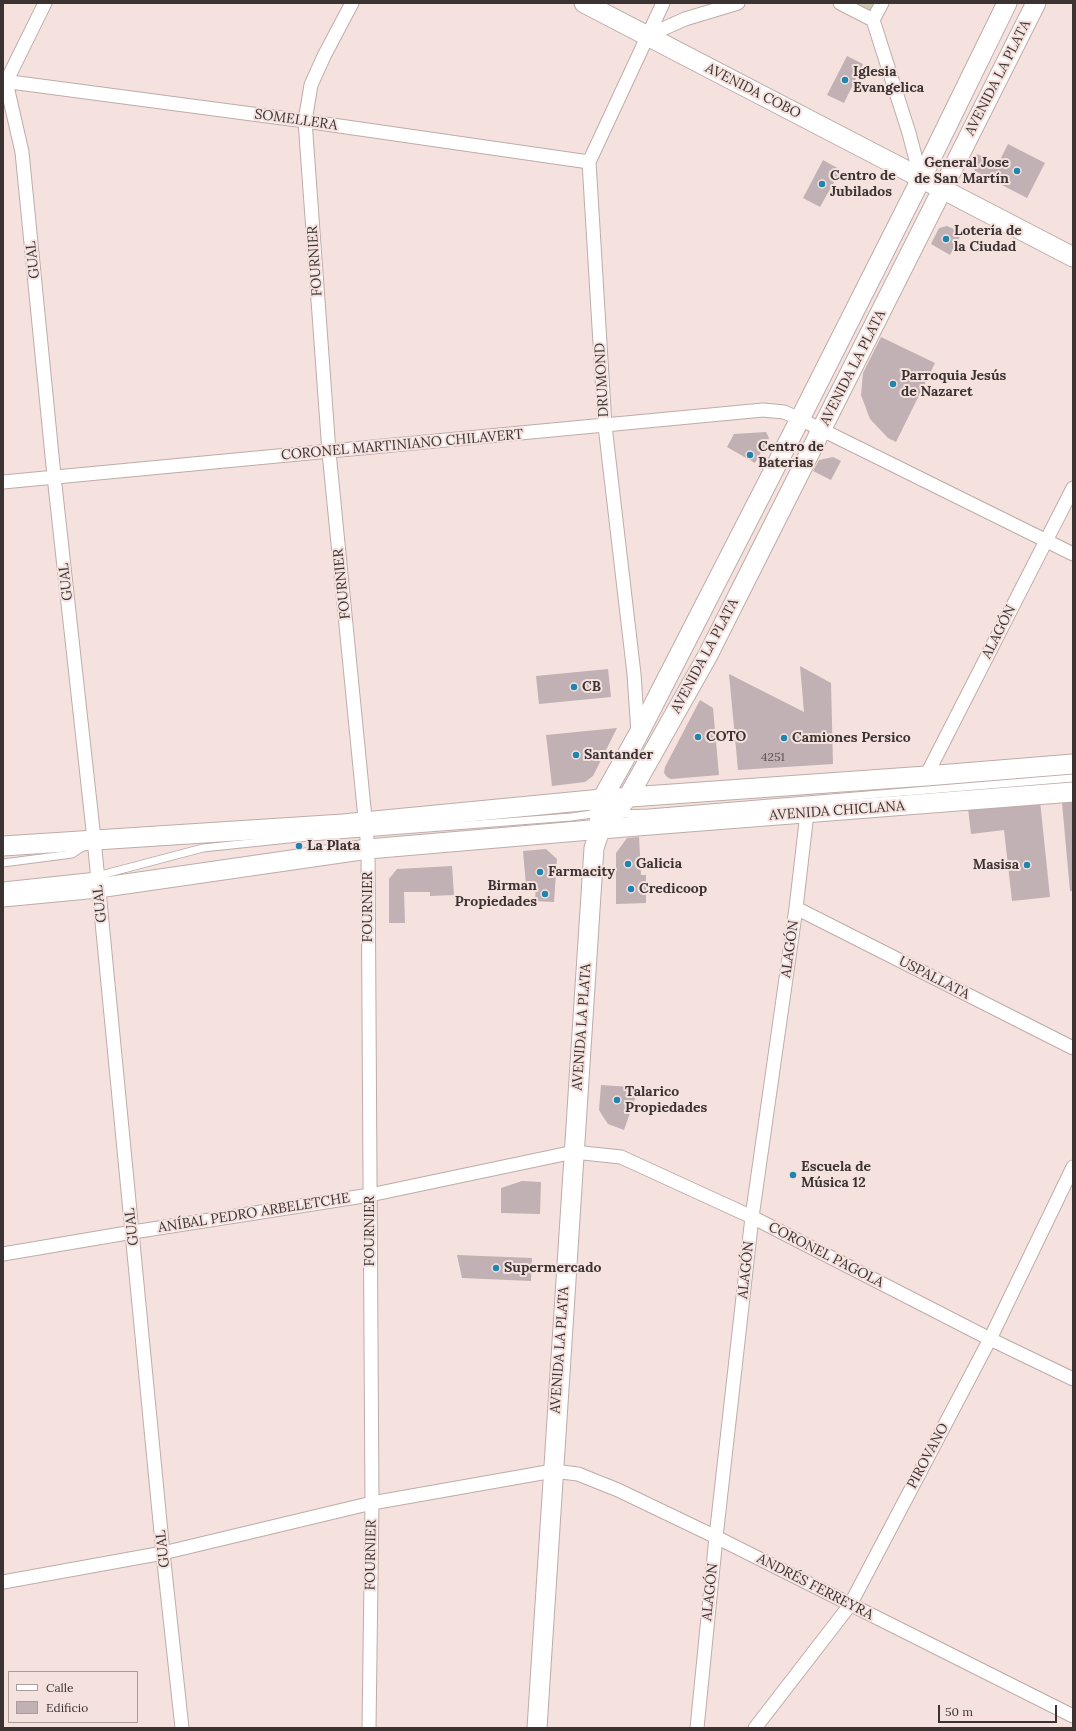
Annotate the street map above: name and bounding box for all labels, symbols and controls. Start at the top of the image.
street label: AVENIDA LA PLATA [962,17,1034,139]
street label: AVENIDA COBO [703,60,803,122]
place label: Iglesia Evangelica [853,64,924,96]
marker: Iglesia Evangelica [840,75,850,85]
street label: SOMELLERA [253,106,339,134]
place label: General Jose de San Martín [914,155,1009,188]
marker: General Jose de San Martín [1012,166,1022,176]
place label: Centro de Jubilados [830,168,896,200]
marker: Centro de Jubilados [817,179,827,189]
place label: Lotería de la Ciudad [954,223,1022,256]
street label: FOURNIER [304,225,326,297]
marker: Lotería de la Ciudad [941,234,951,244]
street label: GUAL [23,240,43,280]
street label: AVENIDA LA PLATA [817,307,889,429]
street label: DRUMOND [592,342,612,418]
place label: Parroquia Jesús de Nazaret [901,368,1006,400]
marker: Parroquia Jesús de Nazaret [888,379,898,389]
street label: CORONEL MARTINIANO CHILAVERT [280,426,524,464]
place label: Centro de Baterias [758,439,824,472]
marker: Centro de Baterias [745,450,755,460]
street label: FOURNIER [330,548,354,620]
street label: GUAL [56,562,76,602]
street label: AVENIDA LA PLATA [668,596,742,716]
street label: ALAGÓN [978,602,1020,662]
place label: CB [582,679,601,695]
marker: CB [569,682,579,692]
place label: COTO [706,729,746,745]
place label: Camiones Persico [792,730,911,746]
marker: COTO [693,732,703,742]
marker: Camiones Persico [779,733,789,743]
place label: Santander [584,747,653,763]
marker: Santander [571,750,581,760]
house number: 4251 [761,751,785,765]
street label: AVENIDA CHICLANA [769,798,905,824]
place label: La Plata [307,838,360,854]
marker: La Plata [294,841,304,851]
place label: Galicia [636,856,682,872]
place label: Masisa [973,857,1019,873]
marker: Galicia [623,859,633,869]
marker: Masisa [1022,860,1032,870]
place label: Farmacity [548,864,615,880]
marker: Farmacity [535,867,545,877]
street label: FOURNIER [360,872,376,942]
place label: Birman Propiedades [455,878,537,910]
place label: Credicoop [639,881,707,897]
street label: GUAL [90,884,110,924]
marker: Credicoop [626,884,636,894]
marker: Birman Propiedades [540,889,550,899]
street label: ALAGÓN [778,919,802,979]
street label: USPALLATA [896,953,972,1003]
street label: AVENIDA LA PLATA [569,963,595,1091]
place label: Talarico Propiedades [625,1084,707,1116]
marker: Talarico Propiedades [612,1095,622,1105]
place label: Escuela de Música 12 [801,1159,871,1192]
marker: Escuela de Música 12 [788,1170,798,1180]
street label: ANÍBAL PEDRO ARBELETCHE [157,1190,351,1236]
street label: FOURNIER [362,1196,378,1266]
street label: GUAL [122,1207,142,1247]
street label: CORONEL PAGOLA [766,1219,886,1291]
street label: ALAGÓN [735,1240,757,1300]
place label: Supermercado [504,1260,601,1276]
marker: Supermercado [491,1263,501,1273]
street label: AVENIDA LA PLATA [547,1286,573,1414]
street label: PIROVANO [904,1420,952,1492]
street label: FOURNIER [362,1519,380,1591]
street label: GUAL [153,1529,173,1569]
street label: ANDRÉS FERREYRA [754,1550,876,1624]
street label: ALAGÓN [699,1562,721,1622]
legend [8,1671,138,1723]
text: Calle [46,1680,74,1695]
scale bar [940,1697,1059,1723]
text: Edificio [46,1700,88,1715]
text: 50 m [945,1704,973,1719]

